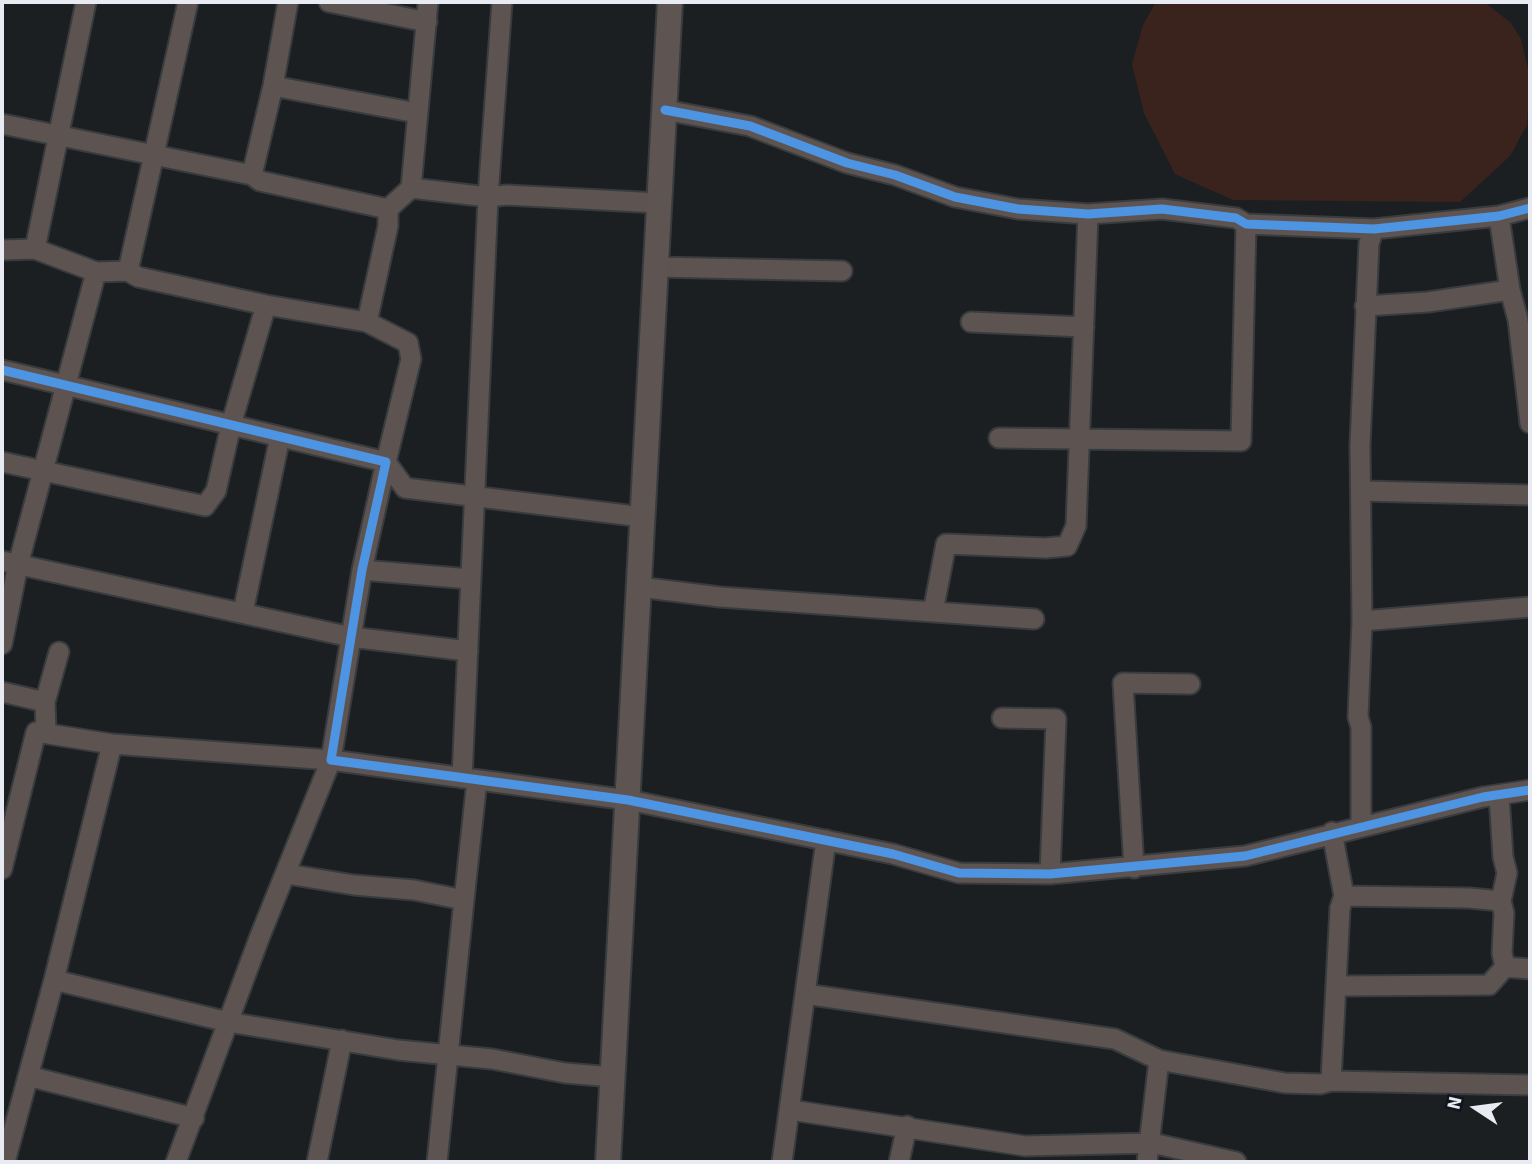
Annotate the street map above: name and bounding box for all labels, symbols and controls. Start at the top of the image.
north arrow [1441,1073,1511,1143]
text: N [1440,1094,1470,1112]

